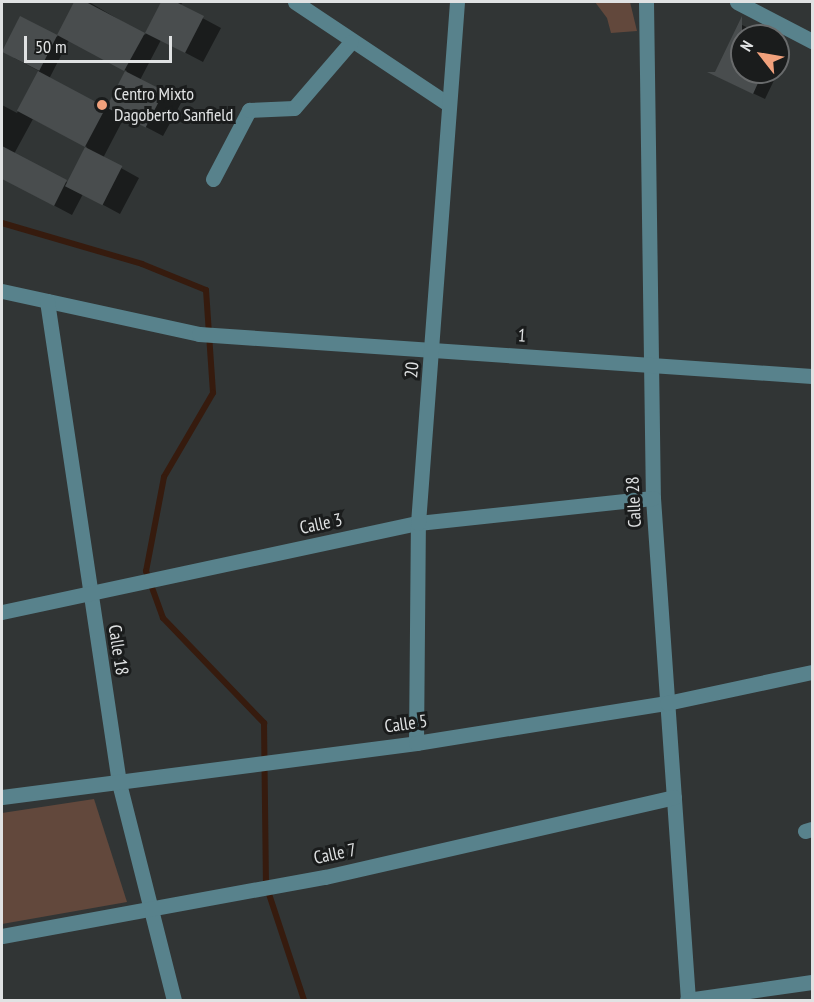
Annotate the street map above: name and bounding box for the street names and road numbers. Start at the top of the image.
street label: 1 [517,325,527,347]
street label: 20 [401,361,423,379]
street label: Calle 28 [622,476,646,528]
street label: Calle 3 [298,509,344,539]
street label: Calle 18 [103,623,133,677]
street label: Calle 5 [383,710,429,738]
street label: Calle 7 [312,839,358,869]

